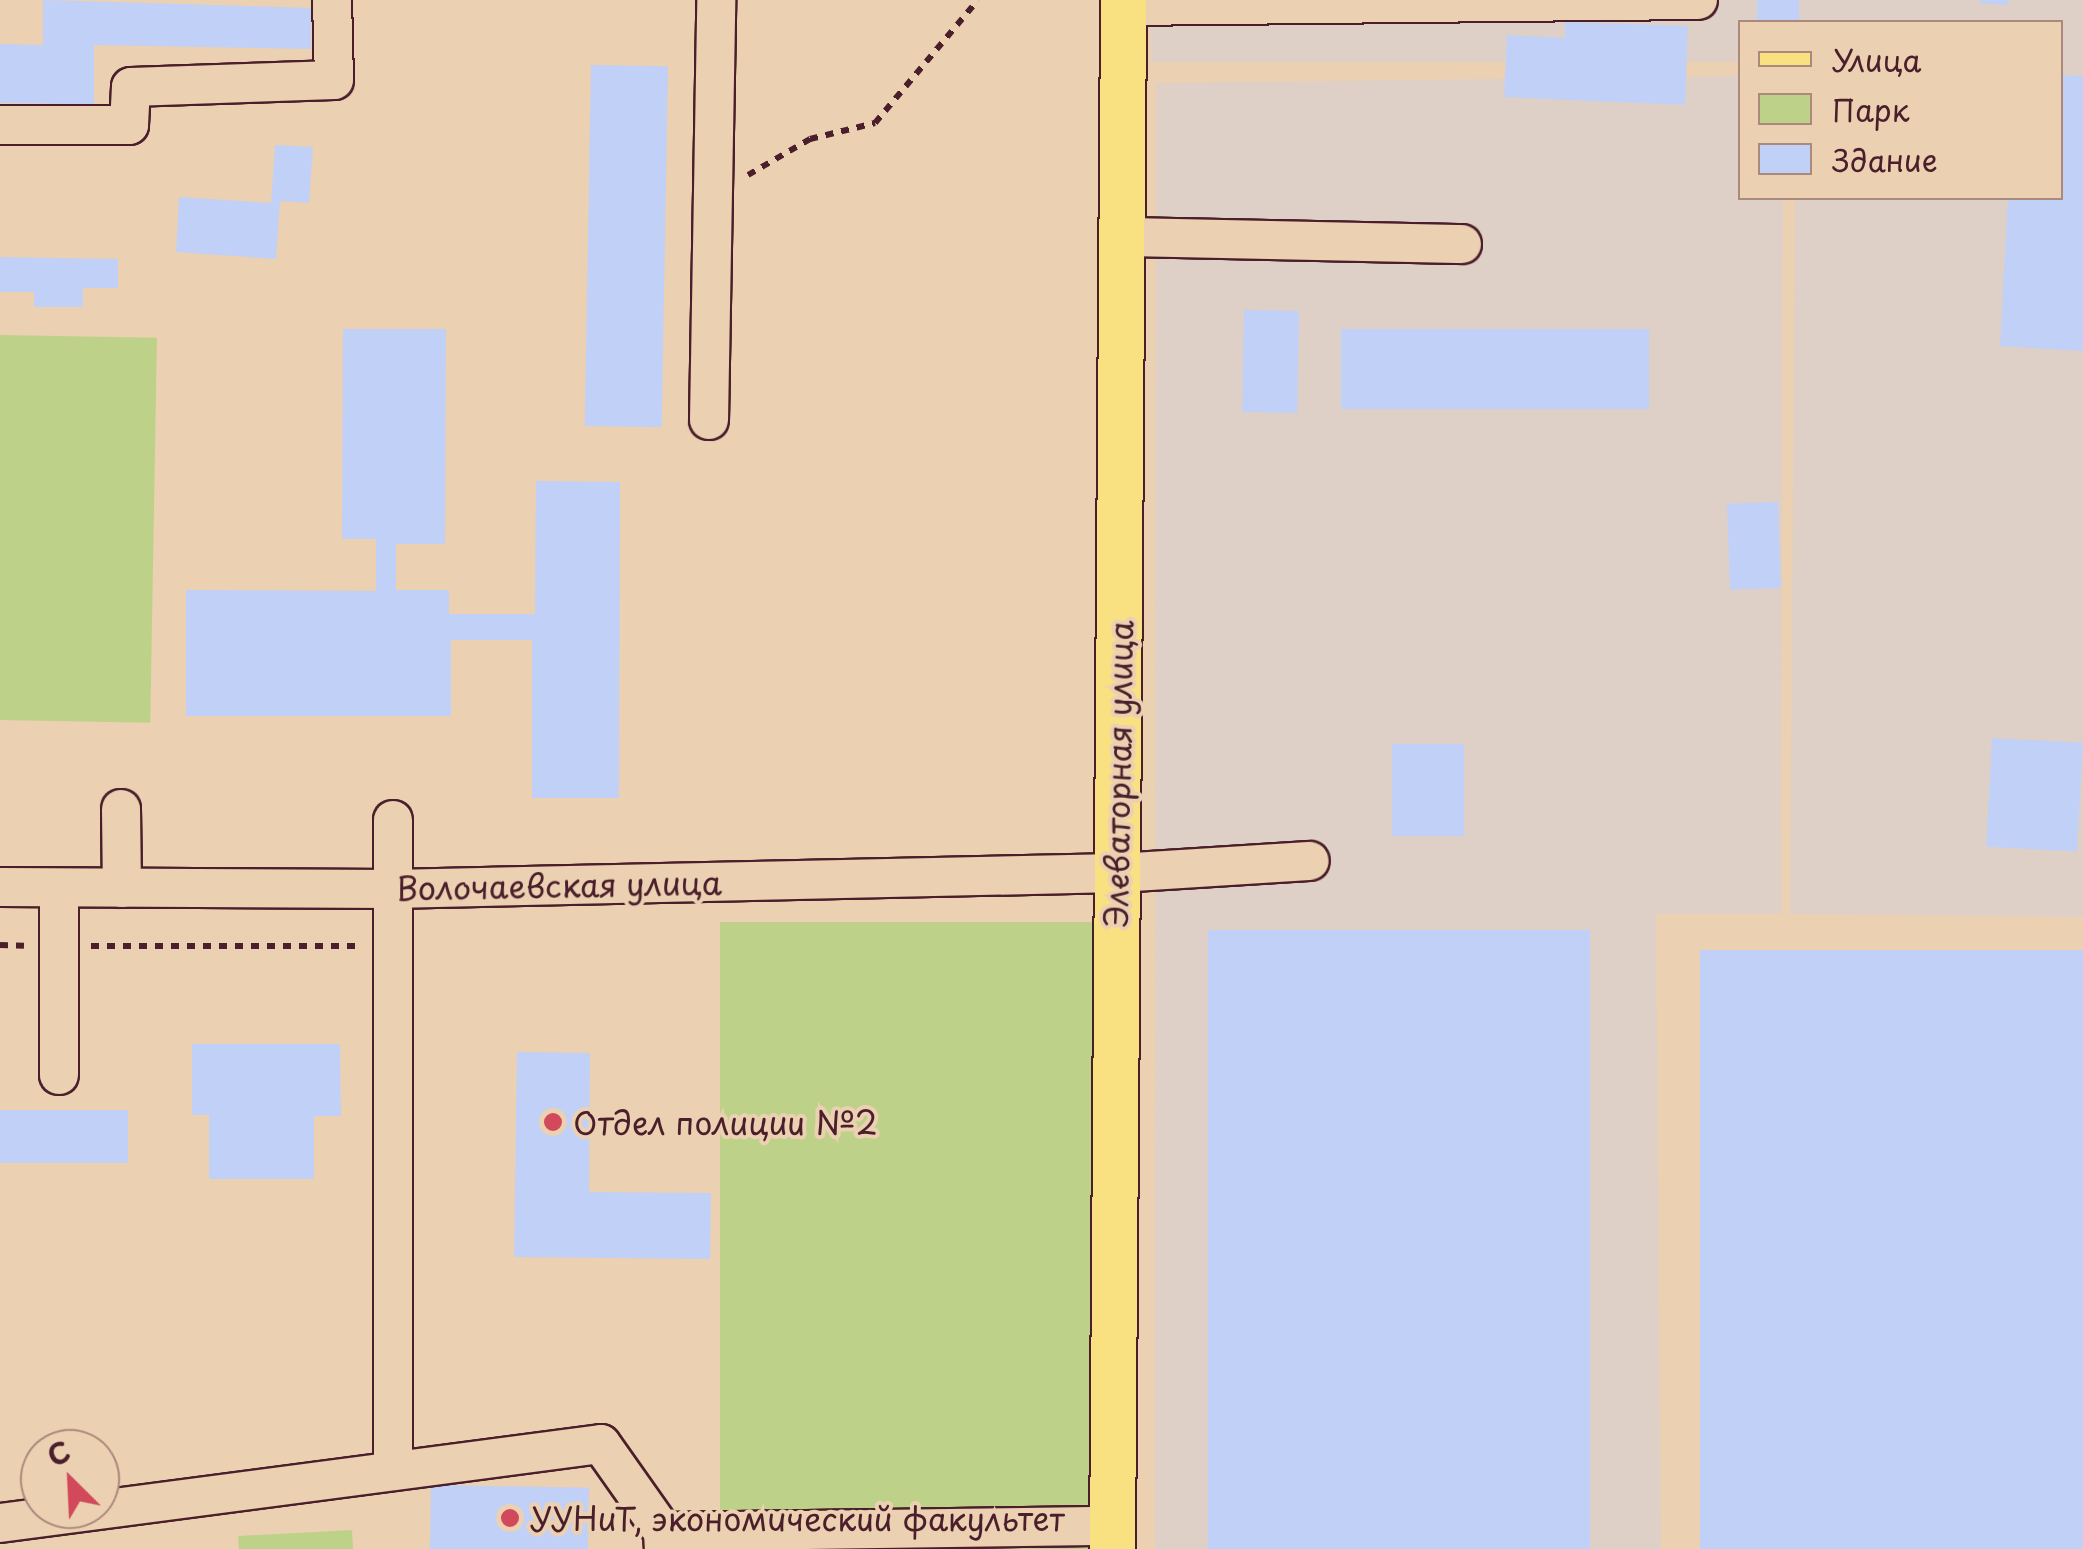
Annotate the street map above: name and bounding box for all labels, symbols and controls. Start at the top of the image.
legend [1738,20,2063,200]
text: Улица [1832,37,1921,82]
text: Парк [1832,87,1909,132]
text: Здание [1832,137,1938,182]
street label: Элеваторная улица [1096,619,1140,929]
street label: Волочаевская улица [395,863,723,907]
place label: Отдел полиции №2 [573,1103,879,1141]
marker: Отдел полиции №2 [542,1111,564,1133]
north arrow [20,1429,120,1529]
text: С [40,1429,77,1477]
place label: УУНиТ, экономический факультет [530,1499,1068,1537]
marker: УУНиТ, экономический факультет [499,1507,521,1529]

